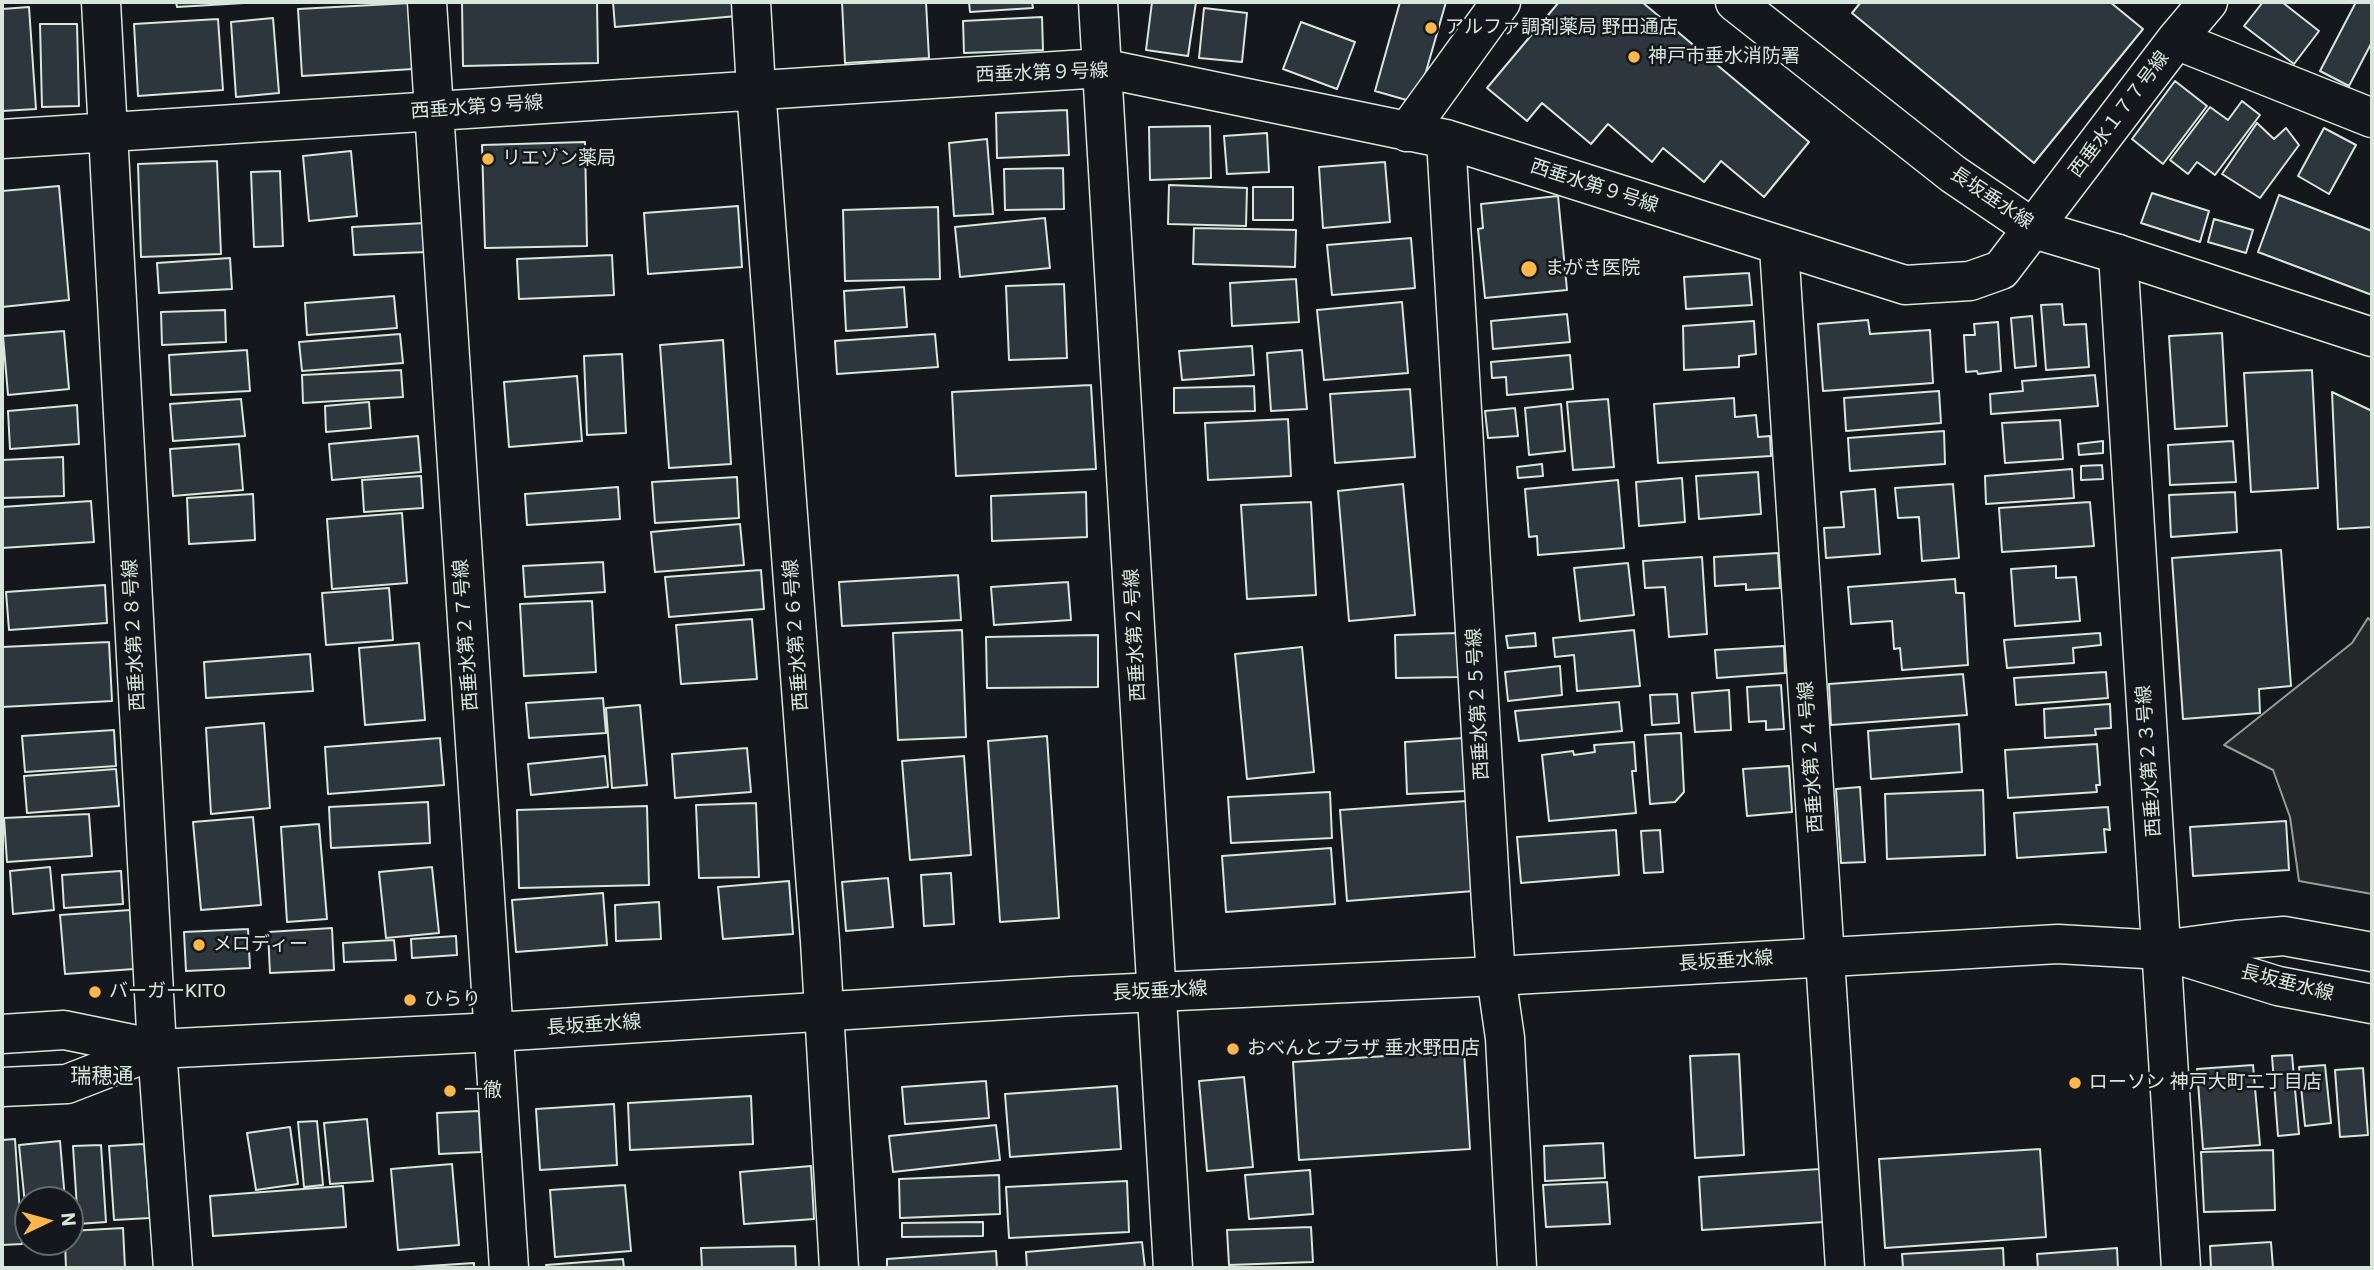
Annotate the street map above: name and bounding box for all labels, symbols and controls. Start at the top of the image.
place label: アルファ調剤薬局 野田通店 [1445,17,1678,39]
marker: アルファ調剤薬局 野田通店 [1423,20,1439,36]
place label: 神戸市垂水消防署 [1648,46,1800,68]
street label: 西垂水１７７号線 [2065,47,2175,183]
marker: 神戸市垂水消防署 [1626,49,1642,65]
street label: 西垂水第９号線 [975,60,1109,88]
street label: 西垂水第９号線 [410,92,544,124]
place label: リエゾン薬局 [502,148,616,170]
marker: リエゾン薬局 [480,151,496,167]
street label: 西垂水第９号線 [1527,156,1661,218]
street label: 長坂垂水線 [1945,163,2037,235]
place label: まがき医院 [1545,258,1640,280]
marker: まがき医院 [1519,259,1539,279]
street label: 西垂水第２７号線 [450,558,484,712]
street label: 西垂水第２６号線 [780,558,814,712]
street label: 西垂水第２８号線 [120,559,150,711]
street label: 西垂水第２号線 [1121,568,1151,702]
street label: 西垂水第２５号線 [1464,628,1494,780]
street label: 西垂水第２４号線 [1795,680,1829,834]
street label: 西垂水第２３号線 [2133,684,2167,838]
place label: メロディー [213,934,308,956]
marker: メロディー [191,937,207,953]
street label: 長坂垂水線 [1678,947,1774,977]
street label: 長坂垂水線 [2238,961,2336,1007]
street label: 長坂垂水線 [1112,978,1208,1006]
place label: バーガーKITO [109,981,226,1003]
marker: バーガーKITO [87,984,103,1000]
place label: ひらり [424,989,481,1011]
marker: ひらり [402,992,418,1008]
street label: 長坂垂水線 [546,1011,642,1041]
place label: おべんとプラザ 垂水野田店 [1247,1038,1480,1060]
marker: おべんとプラザ 垂水野田店 [1225,1041,1241,1057]
district label: 瑞穂通 [71,1065,133,1091]
place label: ローソン 神戸大町二丁目店 [2089,1072,2322,1094]
marker: ローソン 神戸大町二丁目店 [2067,1075,2083,1091]
place label: 一徹 [464,1080,502,1102]
marker: 一徹 [442,1083,458,1099]
north arrow [14,1186,84,1256]
text: N [56,1212,80,1227]

